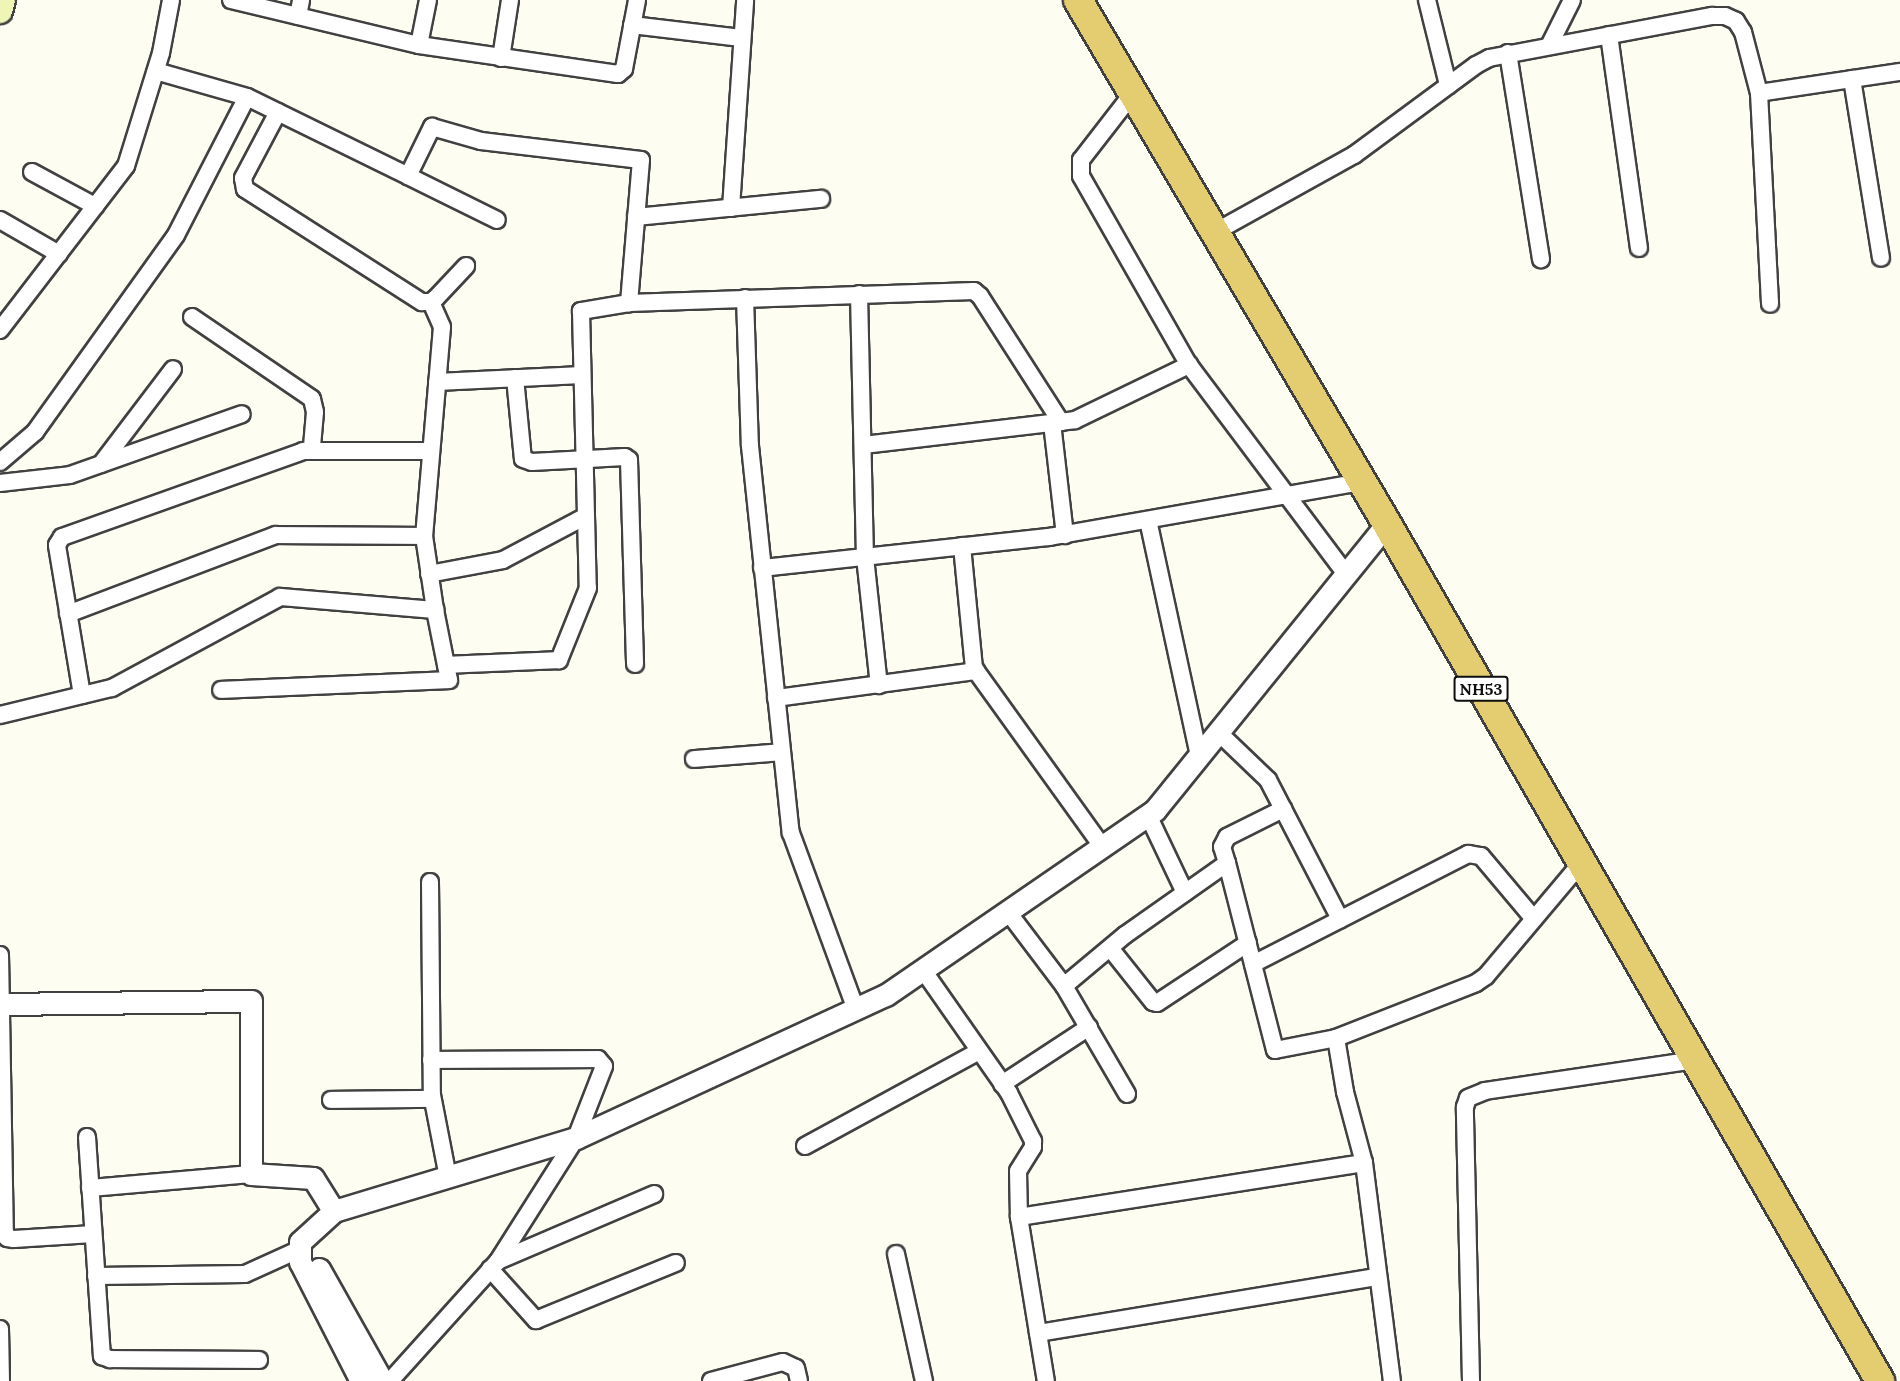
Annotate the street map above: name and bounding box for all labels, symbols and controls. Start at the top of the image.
road number: NH53 [1452,676,1510,702]

